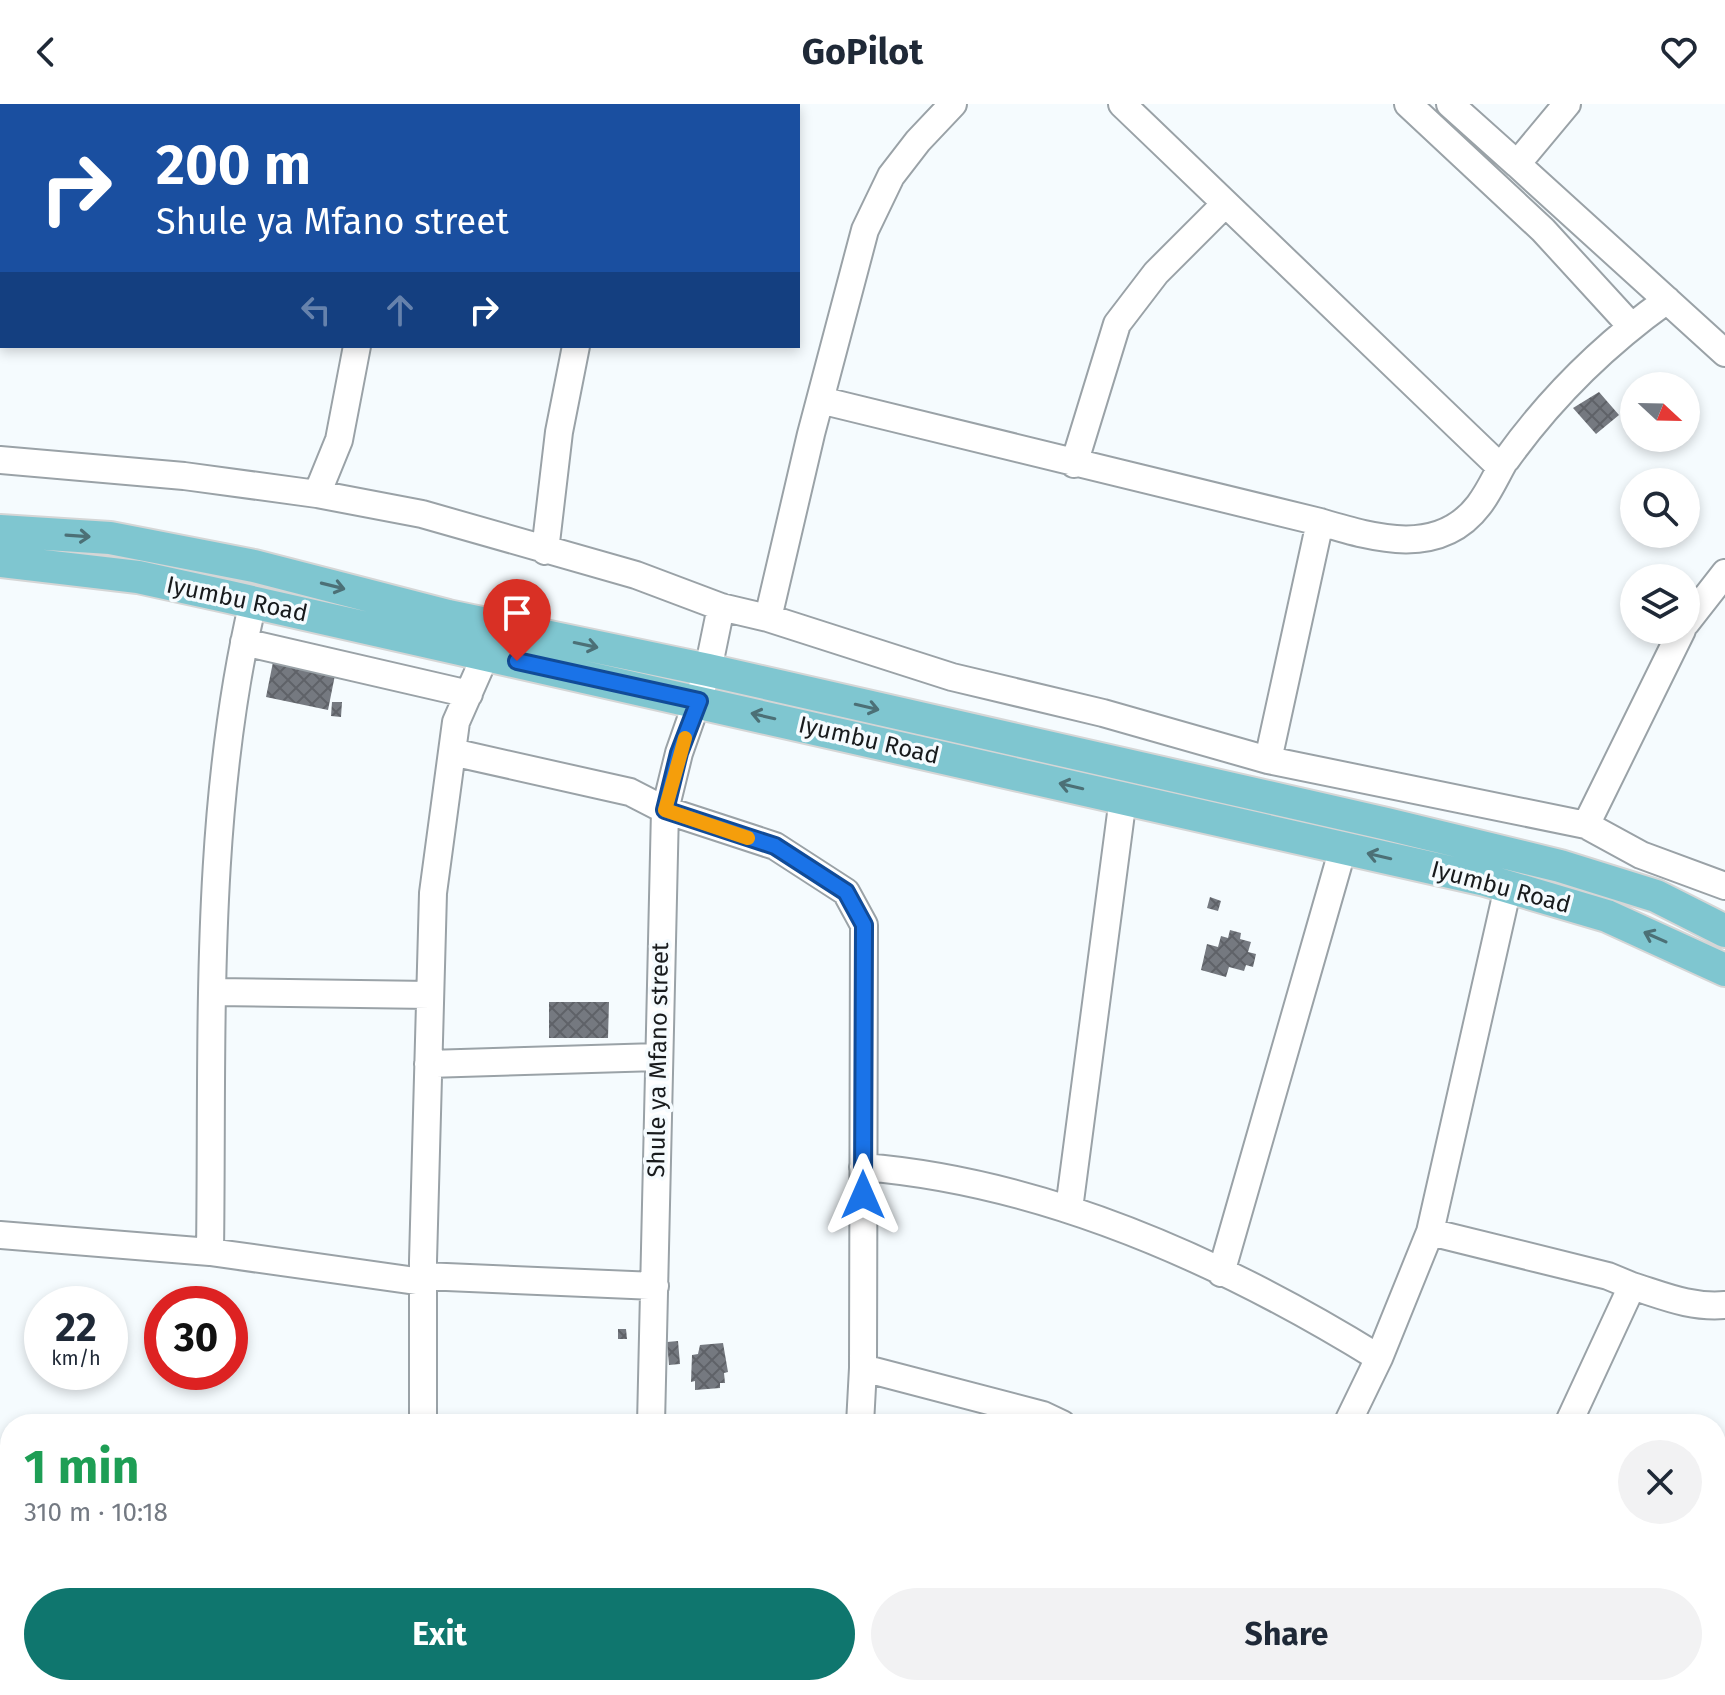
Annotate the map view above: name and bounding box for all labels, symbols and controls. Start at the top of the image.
icon: back [24,30,68,74]
text: GoPilot [802,30,923,74]
icon: heart [1657,30,1701,74]
text: 200 m [156,132,311,199]
icon: right [24,136,128,240]
text: Shule ya Mfano street [156,200,509,244]
icon: left [294,288,338,332]
icon: ahead [378,288,422,332]
icon: right [462,288,506,332]
north arrow [1620,372,1700,452]
map controls [1620,372,1700,644]
button: search [1620,468,1700,548]
one-way arrow [64,529,91,544]
button: layers [1620,564,1700,644]
street label: Iyumbu Road [164,570,310,628]
pin [483,579,551,661]
one-way arrow [319,580,345,595]
icon: arrive [495,591,539,635]
one-way arrow [573,638,598,653]
one-way arrow [854,700,879,715]
one-way arrow [750,708,776,723]
street label: Iyumbu Road [796,710,942,770]
one-way arrow [1058,778,1084,793]
one-way arrow [1366,848,1392,863]
street label: Iyumbu Road [1428,855,1574,919]
one-way arrow [1643,928,1667,943]
street label: Shule ya Mfano street [642,942,674,1178]
position arrow [821,1153,905,1237]
speed limit sign: 30 [144,1286,248,1390]
text: 22 [55,1304,97,1352]
text: km/h [51,1346,101,1370]
text: 1 min [24,1438,139,1496]
button: close [1618,1440,1702,1524]
text: 310 m · 10:18 [24,1497,168,1528]
button: Exit [24,1588,855,1680]
button: Share [871,1588,1702,1680]

